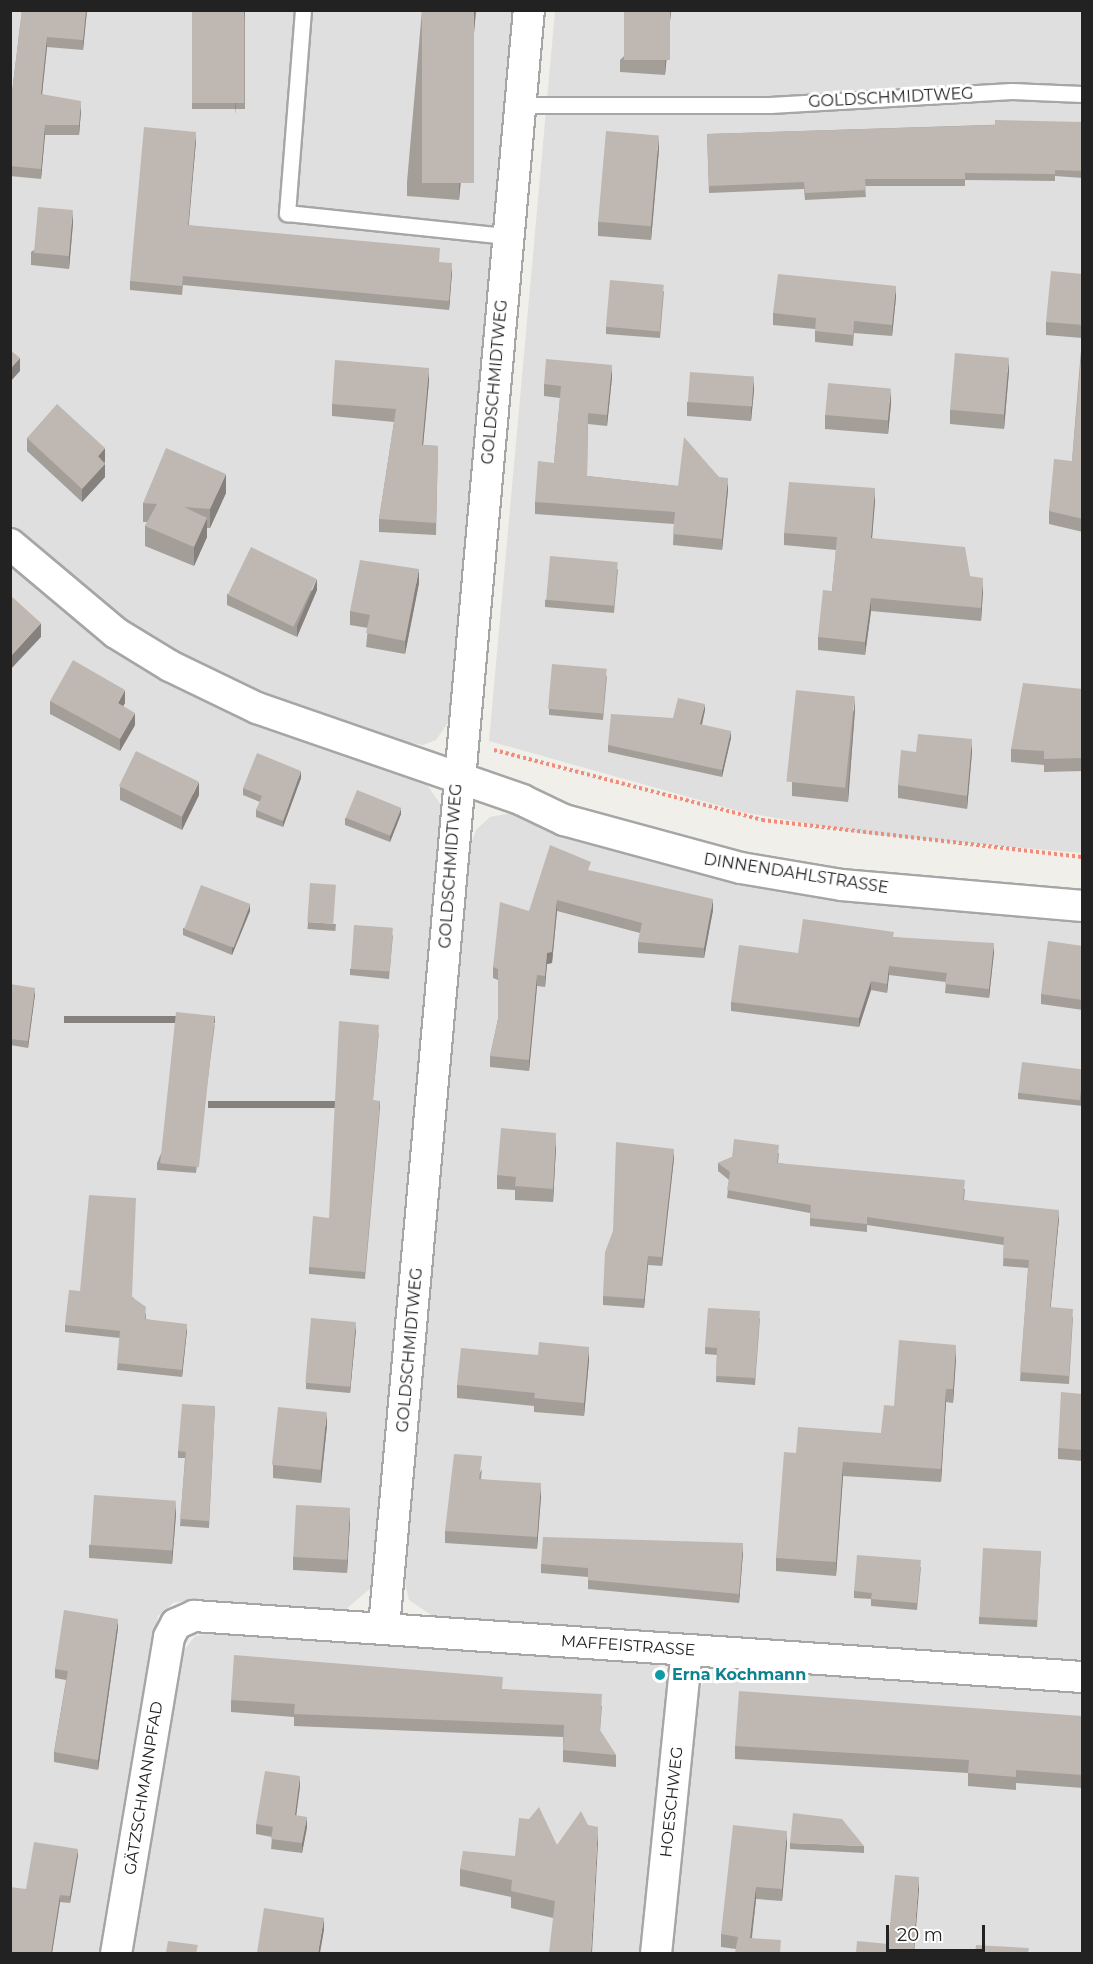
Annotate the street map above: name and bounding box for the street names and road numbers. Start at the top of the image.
street label: GOLDSCHMIDTWEG [808,84,974,112]
street label: GOLDSCHMIDTWEG [478,299,512,465]
street label: GOLDSCHMIDTWEG [436,783,466,949]
street label: DINNENDAHLSTRASSE [702,850,890,898]
street label: GOLDSCHMIDTWEG [393,1267,427,1433]
street label: MAFFEISTRASSE [560,1632,696,1660]
street label: GÄTZSCHMANNPFAD [121,1700,167,1876]
street label: HOESCHWEG [657,1745,687,1859]

